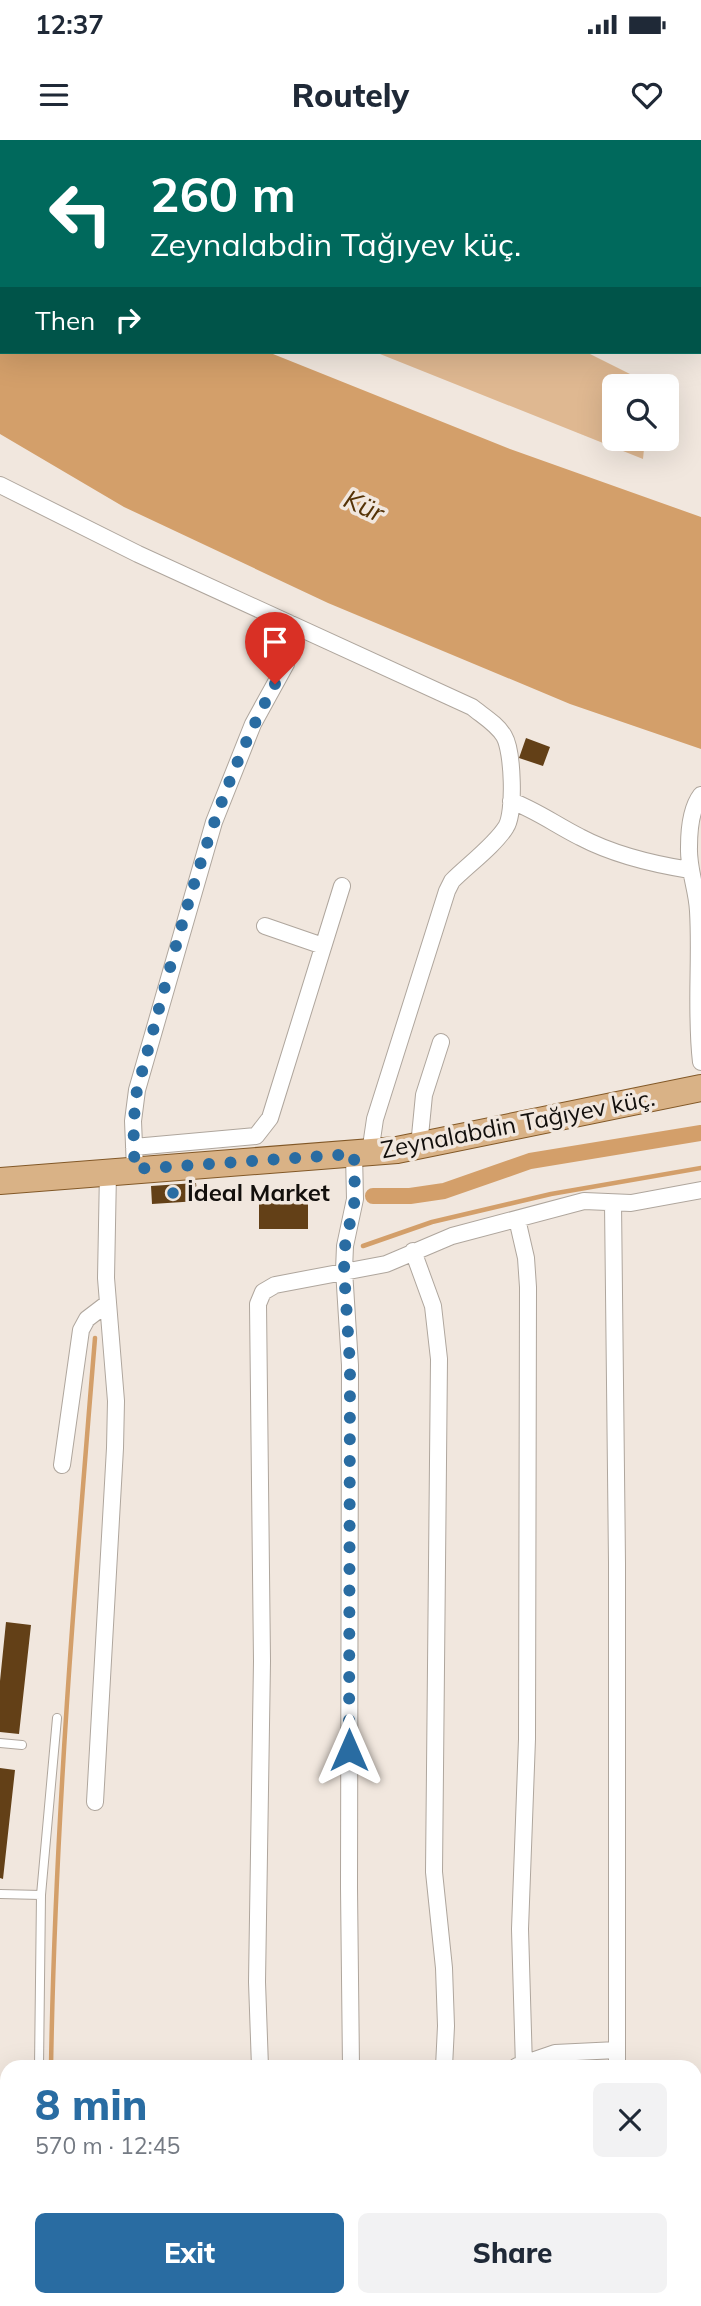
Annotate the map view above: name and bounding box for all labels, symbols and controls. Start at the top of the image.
text: 12:37 [35,8,104,41]
text: Routely [292,75,409,115]
icon: menu [35,76,73,114]
icon: heart [628,76,666,114]
text: 260 m [150,163,296,224]
icon: left [35,168,126,259]
text: Zeynalabdin Tağıyev küç. [150,224,521,264]
icon: right [109,301,147,339]
text: Then [35,304,95,337]
map controls [602,374,679,451]
button: search [602,374,679,451]
water label: Kür [339,482,391,530]
pin [245,612,305,684]
icon: arrive [256,623,294,661]
street label: Zeynalabdin Tağıyev küç. [378,1082,657,1164]
place label: İdeal Market [187,1177,330,1207]
marker: İdeal Market [165,1185,181,1201]
position arrow [312,1713,386,1787]
text: 8 min [35,2078,148,2131]
button: close [593,2083,667,2157]
text: 570 m · 12:45 [35,2131,180,2160]
button: Exit [35,2213,344,2293]
button: Share [358,2213,667,2293]

